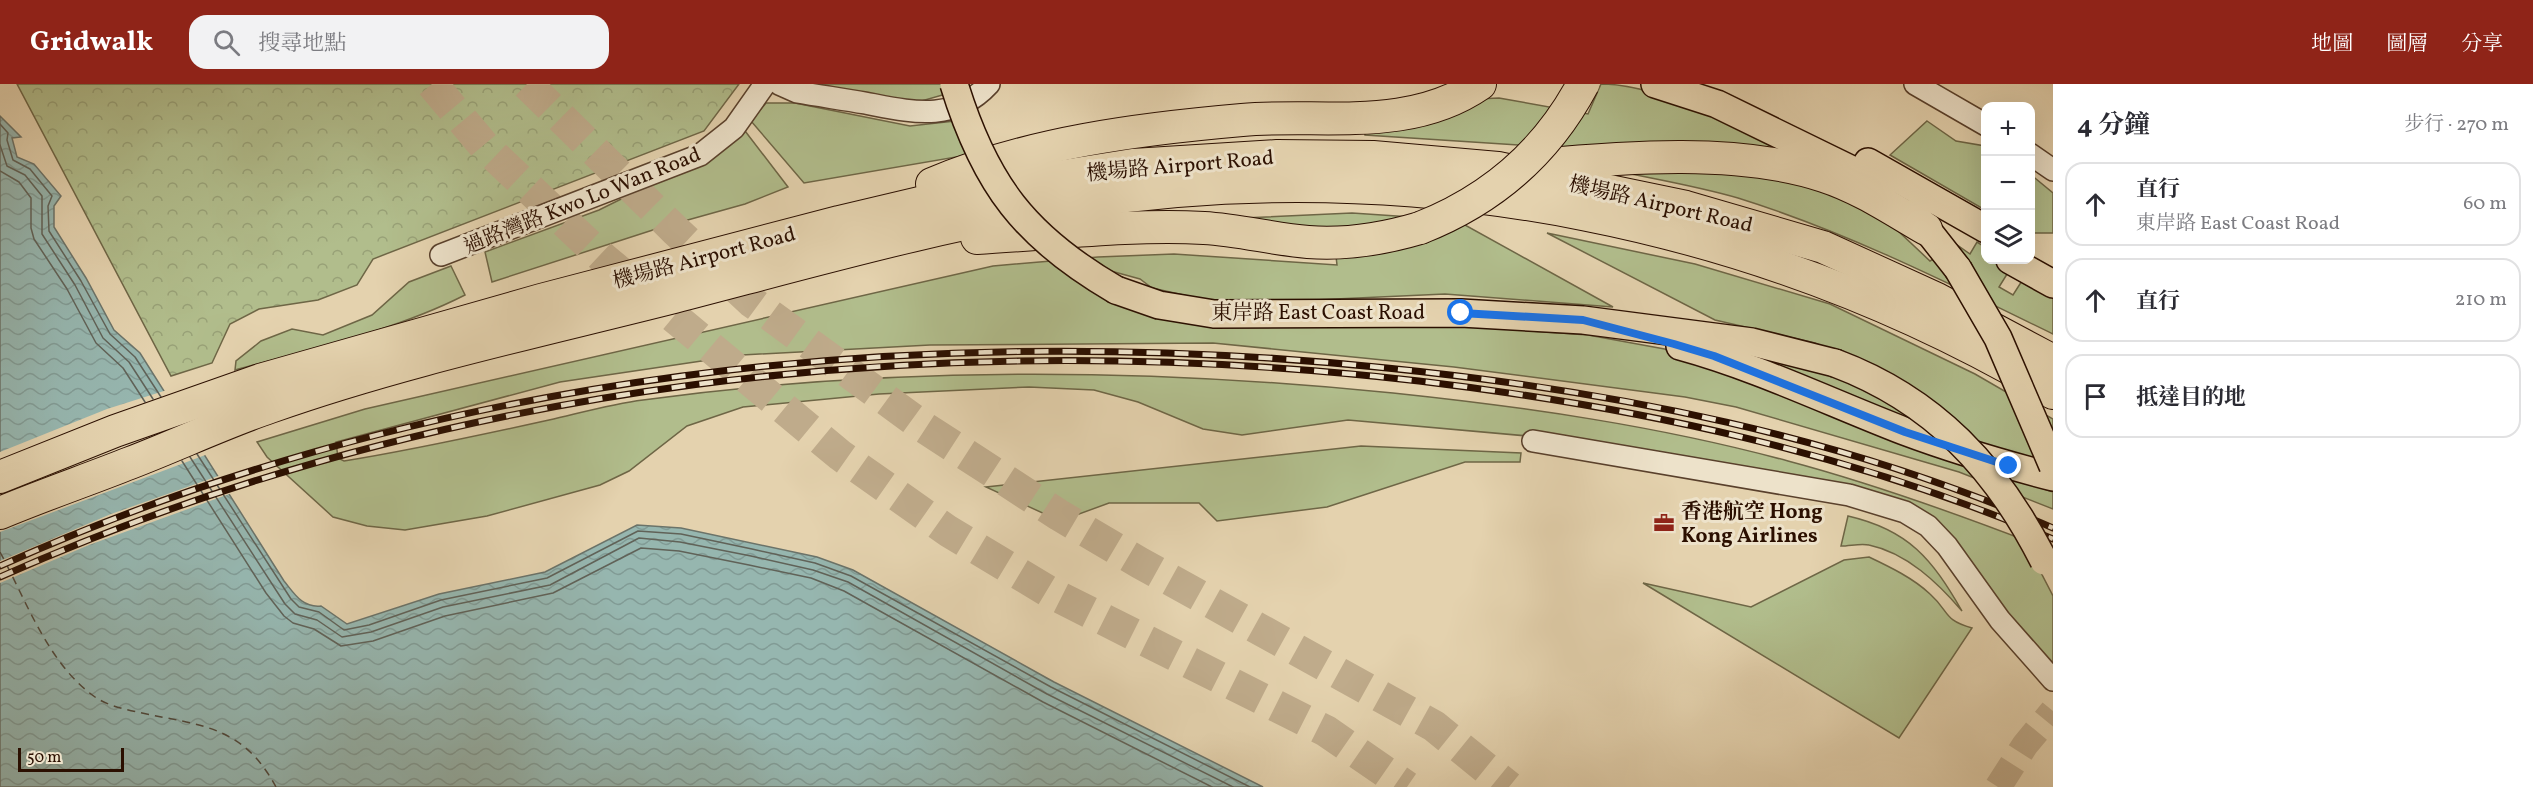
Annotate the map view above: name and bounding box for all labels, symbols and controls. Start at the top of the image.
search box [189,15,609,69]
text: Gridwalk [30,23,153,62]
icon: search [210,26,243,59]
text: 搜尋地點 [258,29,346,60]
text: 地圖 [2311,30,2353,59]
text: 圖層 [2386,30,2428,59]
text: 分享 [2461,30,2503,59]
map controls [1981,102,2035,264]
button: + [1981,102,2035,156]
text: 4 分鐘 [2077,108,2150,144]
text: 步行 · 270 m [2404,111,2509,139]
street label: 過路灣路 Kwo Lo Wan Road [460,141,705,262]
street label: 機場路 Airport Road [1085,144,1275,189]
button: − [1981,156,2035,210]
street label: 機場路 Airport Road [1566,170,1756,241]
text: 直行 [2136,175,2180,206]
icon: ahead [2079,188,2112,221]
text: 60 m [2463,190,2507,218]
button: layers [1981,210,2035,264]
text: 東岸路 East Coast Road [2136,210,2340,238]
street label: 機場路 Airport Road [610,220,799,297]
icon: ahead [2079,284,2112,317]
text: 210 m [2455,286,2507,314]
text: 直行 [2136,287,2180,318]
street label: 東岸路 East Coast Road [1211,299,1425,328]
route start [1447,299,1473,325]
icon: arrive [2079,380,2112,413]
text: 抵達目的地 [2136,383,2246,414]
route end [1995,452,2021,478]
place label: 香港航空 Hong Kong Airlines [1681,498,1823,551]
office icon: 香港航空 Hong Kong Airlines [1652,511,1676,535]
scale bar [18,745,124,772]
text: 50 m [27,747,61,769]

